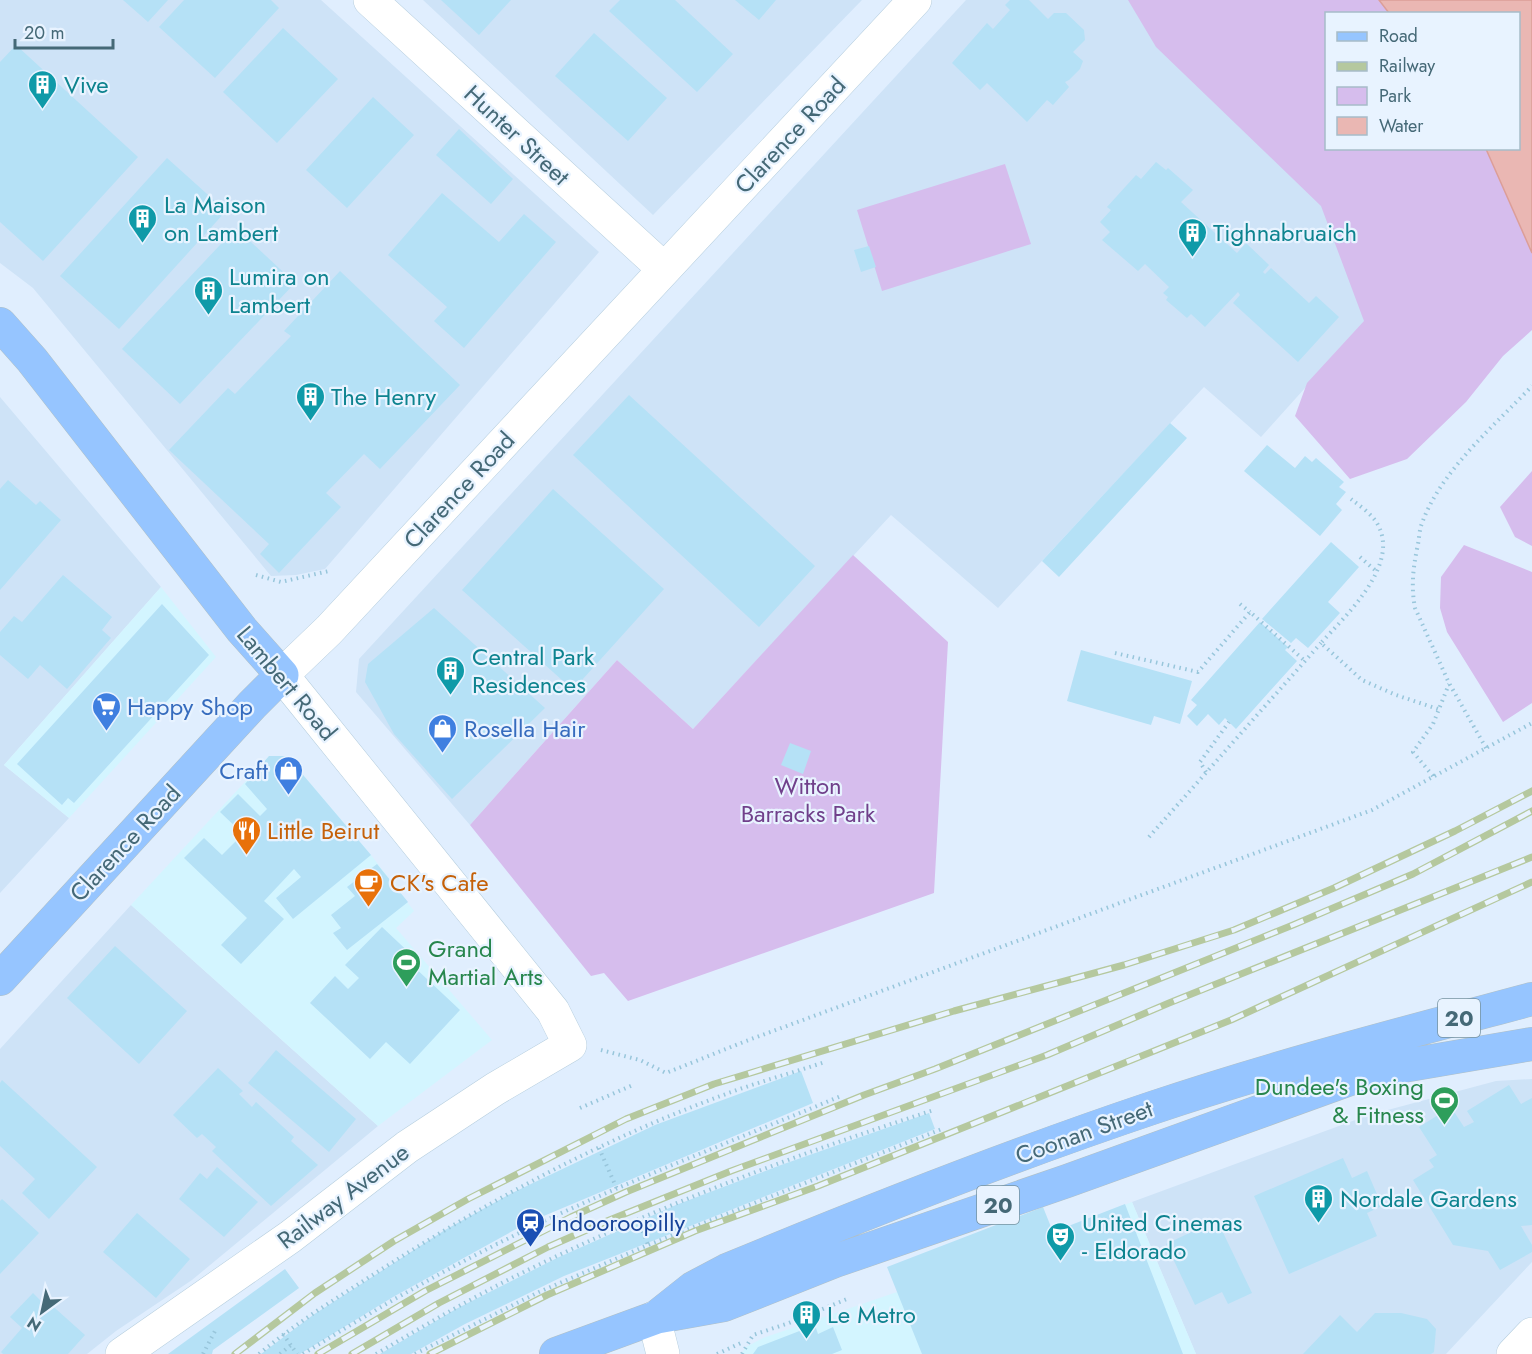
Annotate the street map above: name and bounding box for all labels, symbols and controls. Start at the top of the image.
scale bar [15,12,112,50]
legend [1325,12,1520,150]
text: 20 m [24,20,64,46]
text: Road [1379,23,1418,49]
text: Railway [1379,53,1435,79]
place label: Vive [64,67,109,102]
building icon: Vive [27,68,59,110]
street label: Clarence Road [726,69,854,201]
street label: Hunter Street [456,77,578,193]
text: Park [1379,83,1411,109]
text: Water [1379,113,1424,139]
place label: La Maison on Lambert [164,187,278,250]
building icon: La Maison on Lambert [127,202,159,244]
place label: Tighnabruaich [1213,215,1357,250]
building icon: Tighnabruaich [1176,216,1208,258]
place label: Lumira on Lambert [229,259,330,322]
building icon: Lumira on Lambert [192,274,224,316]
place label: The Henry [331,379,436,414]
building icon: The Henry [294,380,326,422]
street label: Clarence Road [395,424,523,556]
street label: Lambert Road [229,618,345,748]
place label: Central Park Residences [472,639,595,702]
building icon: Central Park Residences [435,654,467,696]
place label: Happy Shop [127,689,253,724]
supermarket icon: Happy Shop [90,690,122,732]
place label: Rosella Hair [464,711,586,746]
shop icon: Rosella Hair [427,712,459,754]
place label: Craft [219,753,268,788]
shop icon: Craft [273,754,305,796]
park label: Witton Barracks Park [741,768,876,831]
street label: Clarence Road [61,777,189,909]
place label: Little Beirut [267,813,379,848]
restaurant icon: Little Beirut [230,814,262,856]
place label: CK's Cafe [390,865,489,900]
cafe icon: CK's Cafe [353,866,385,908]
place label: Grand Martial Arts [428,931,543,994]
sports icon: Grand Martial Arts [391,946,423,988]
road number: 20 [1438,999,1480,1037]
place label: Dundee's Boxing & Fitness [1255,1069,1424,1132]
sports icon: Dundee's Boxing & Fitness [1429,1084,1461,1126]
street label: Coonan Street [1010,1091,1158,1173]
street label: Railway Avenue [270,1135,416,1257]
place label: Nordale Gardens [1340,1181,1517,1216]
building icon: Nordale Gardens [1303,1182,1335,1224]
road number: 20 [977,1186,1019,1224]
place label: Indooroopilly [551,1205,685,1240]
place label: United Cinemas - Eldorado [1082,1205,1242,1268]
station icon: Indooroopilly [514,1206,546,1248]
theatre icon: United Cinemas - Eldorado [1045,1220,1077,1262]
north arrow [12,1282,72,1342]
place label: Le Metro [827,1297,916,1332]
building icon: Le Metro [790,1298,822,1340]
text: N [23,1311,46,1337]

